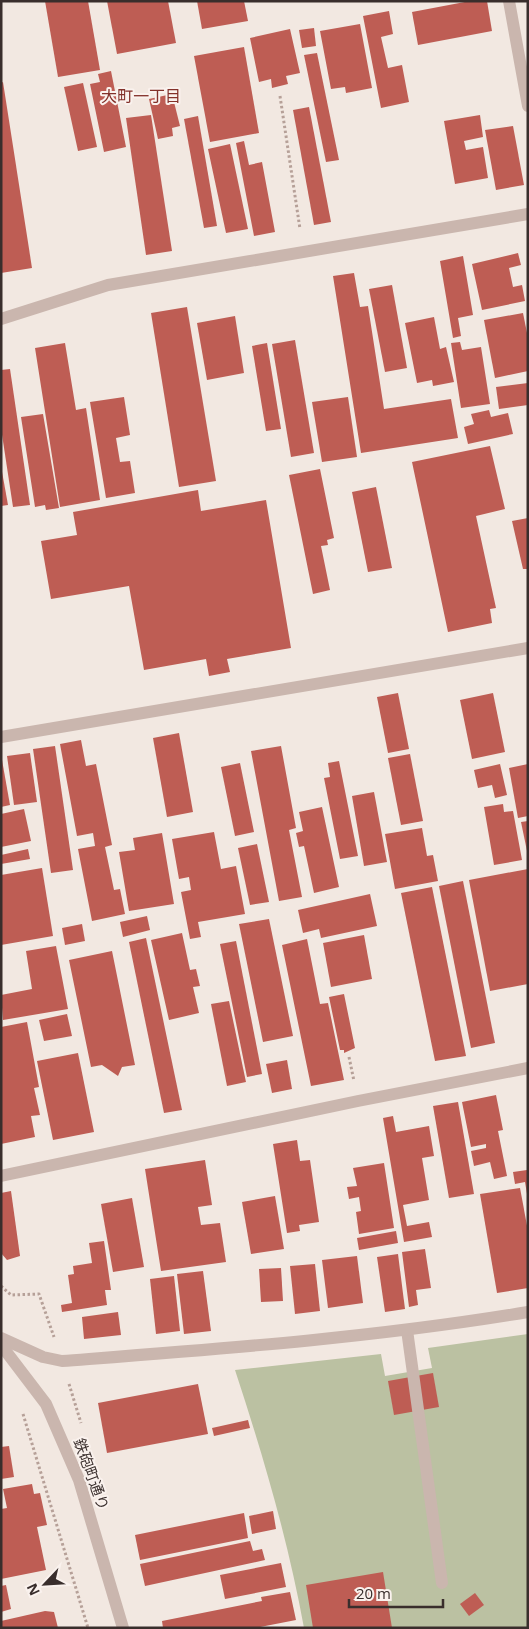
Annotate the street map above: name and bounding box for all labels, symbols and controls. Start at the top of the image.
district label: 大町一丁目 [101,85,181,107]
street label: 鉄砲町通り [70,1435,114,1513]
north arrow [20,1559,70,1609]
scale bar [349,1576,443,1608]
text: N [22,1581,44,1599]
text: 20 m [356,1583,391,1603]

